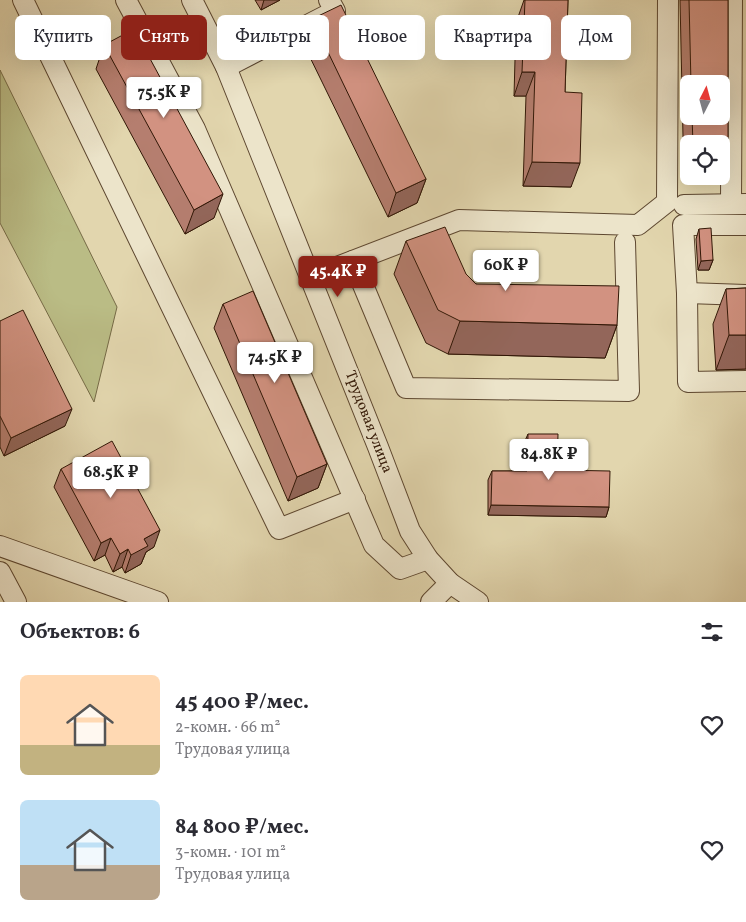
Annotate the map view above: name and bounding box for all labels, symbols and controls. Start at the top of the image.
chip: Купить [15,15,111,60]
chip: Снять [121,15,207,60]
chip: Фильтры [217,15,329,60]
chip: Новое [339,15,425,60]
chip: Квартира [435,15,551,60]
chip: Дом [561,15,631,60]
north arrow [680,75,730,125]
map controls [680,75,730,185]
pin: 75.5K ₽ [118,76,210,119]
text: 75.5K ₽ [137,82,191,104]
button: locate [680,135,730,185]
pin: 60K ₽ [471,250,541,292]
text: 60K ₽ [484,255,528,277]
pin: 45.4K ₽ [292,256,384,298]
text: 45.4K ₽ [309,261,367,283]
pin: 74.5K ₽ [229,342,321,384]
text: 74.5K ₽ [248,347,302,369]
street label: Трудовая улица [339,368,397,476]
pin: 84.8K ₽ [503,438,595,481]
text: 84.8K ₽ [520,444,578,466]
pin: 68.5K ₽ [65,456,157,499]
text: 68.5K ₽ [83,462,139,484]
text: Объектов: 6 [20,618,140,647]
icon: filters [698,618,726,646]
text: 45 400 ₽/мес. [175,688,309,717]
icon: home [60,695,120,755]
icon: heart [698,711,726,739]
text: 2-комн. · 66 m² [175,717,280,739]
text: Трудовая улица [175,739,290,761]
text: 84 800 ₽/мес. [175,813,309,842]
icon: home [60,820,120,880]
icon: heart [698,836,726,864]
text: 3-комн. · 101 m² [175,842,286,864]
text: Трудовая улица [175,864,290,886]

